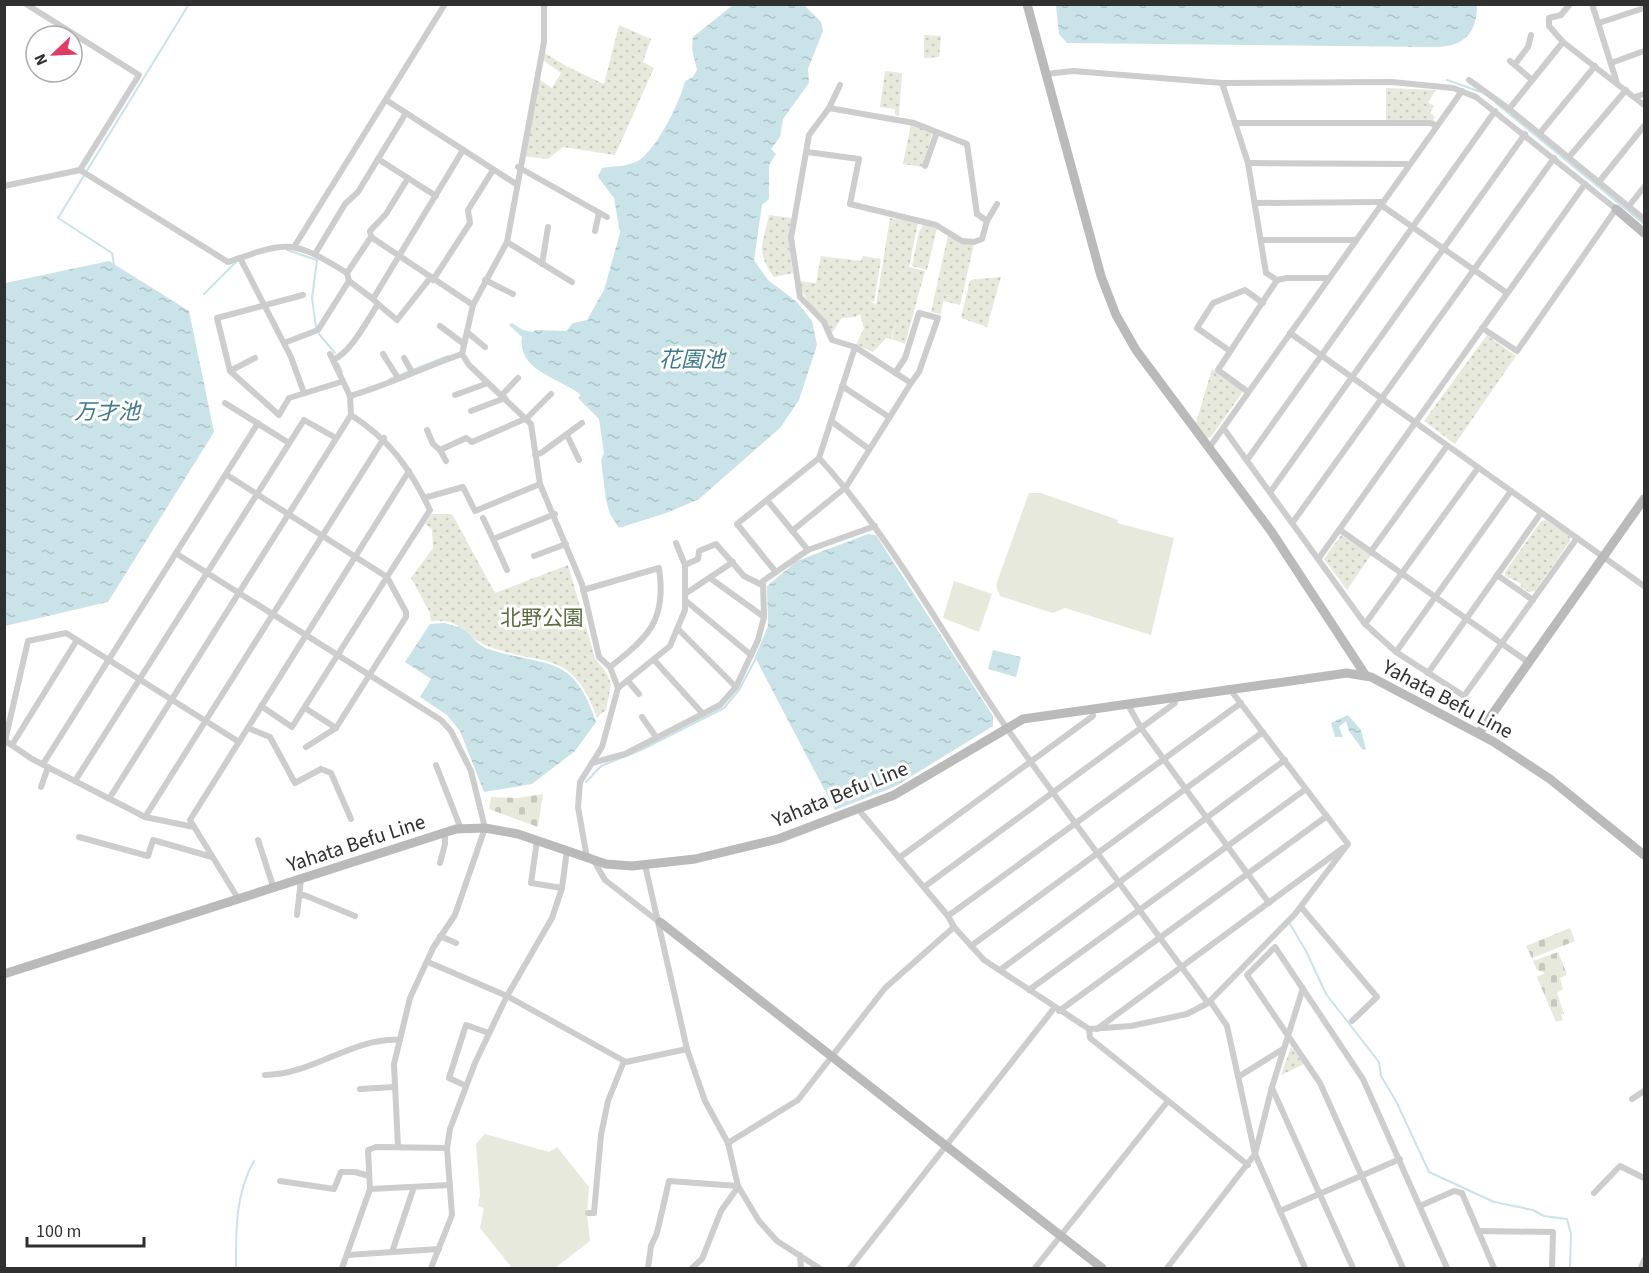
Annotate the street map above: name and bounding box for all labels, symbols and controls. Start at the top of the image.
north arrow [24,24,84,84]
text: N [29,50,53,69]
water label: 花園池 [659,344,727,376]
water label: 万才池 [74,396,142,428]
park label: 北野公園 [500,603,584,633]
street label: Yahata Befu Line [1376,651,1519,746]
street label: Yahata Befu Line [767,753,912,835]
street label: Yahata Befu Line [282,806,429,880]
scale bar [27,1210,144,1248]
text: 100 m [36,1219,81,1244]

